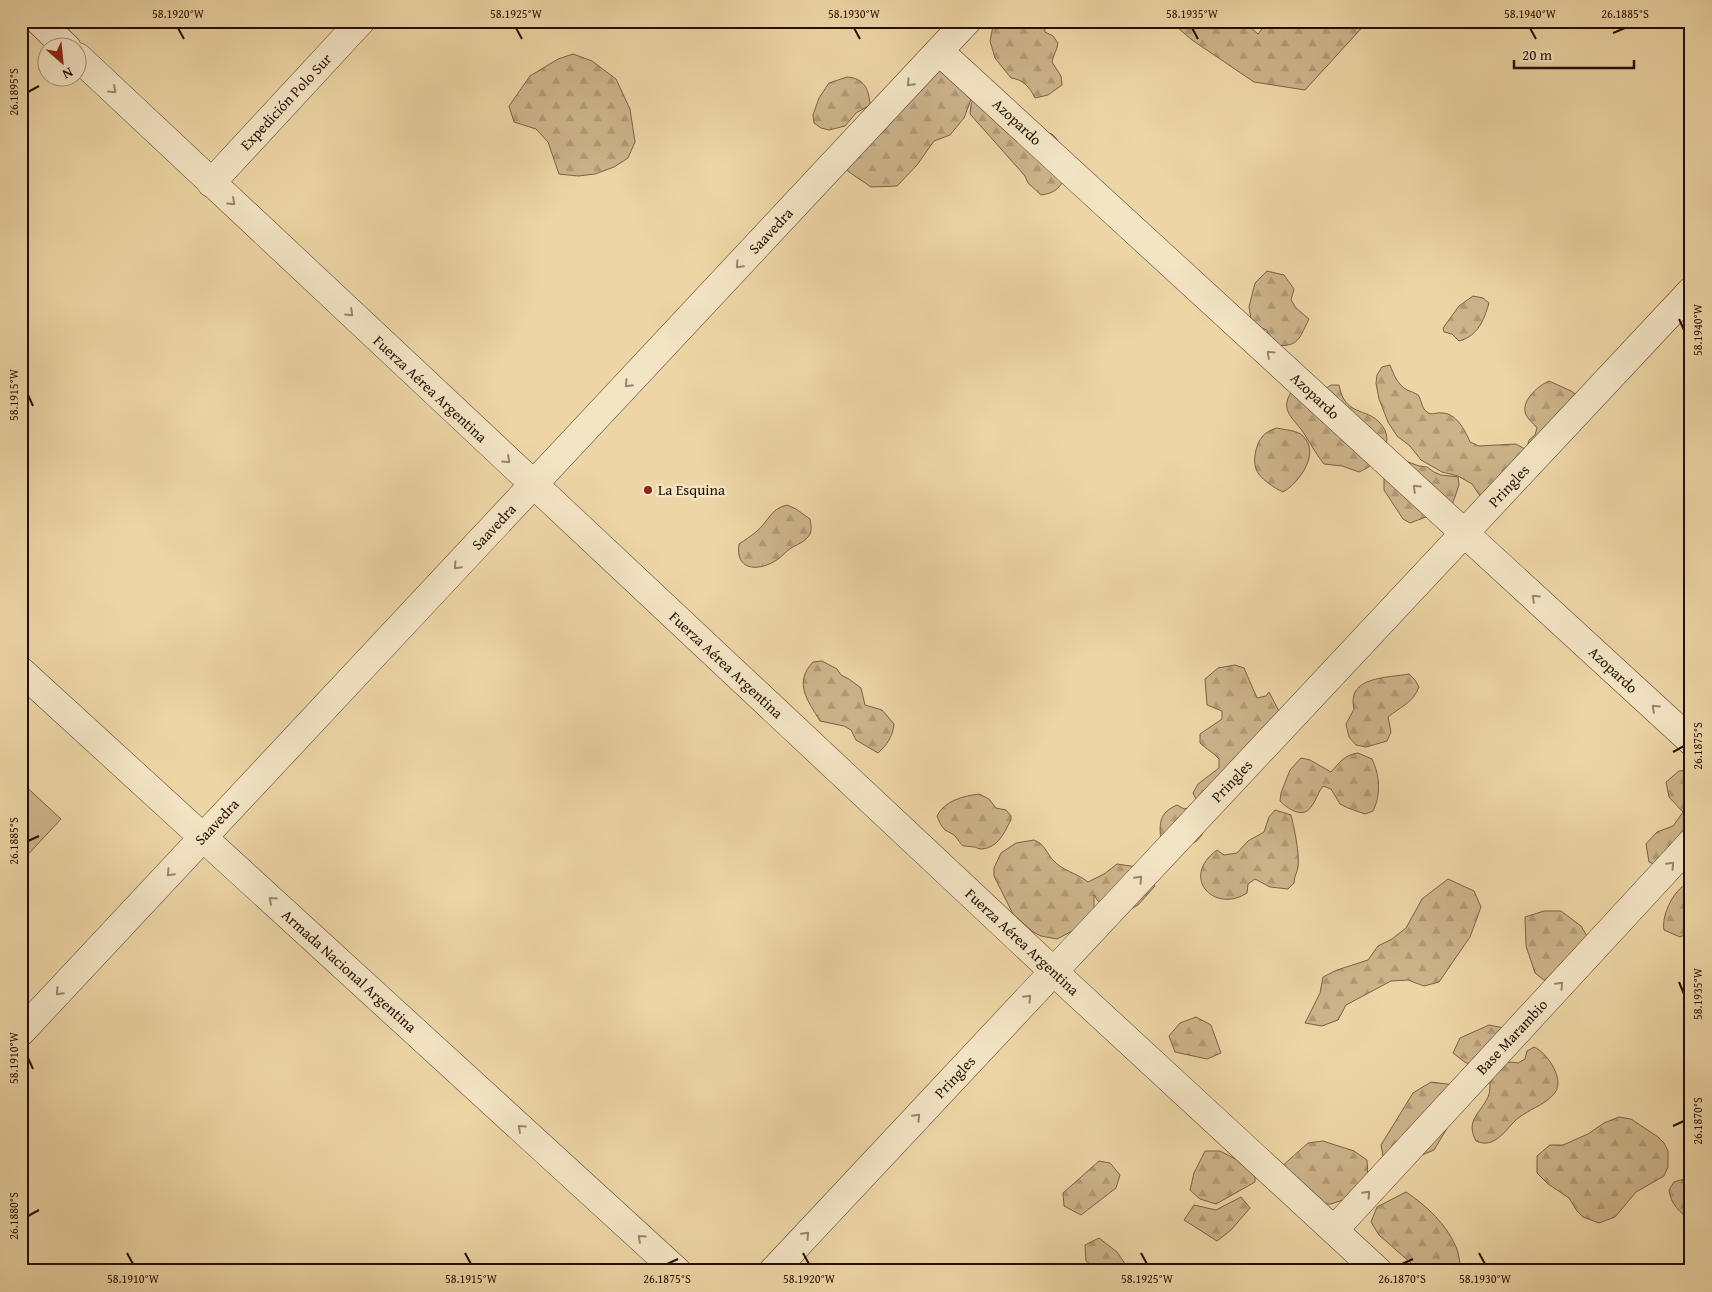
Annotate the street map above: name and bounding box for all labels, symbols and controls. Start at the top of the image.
text: 58.1920°W [152,5,205,22]
text: 58.1925°W [490,5,543,22]
text: 58.1930°W [828,5,881,22]
text: 58.1935°W [1166,5,1219,22]
text: 58.1940°W [1504,5,1557,22]
text: 26.1885°S [1601,5,1649,22]
north arrow [38,38,88,88]
scale bar [1514,38,1634,70]
text: 20 m [1522,44,1553,65]
street label: Expedición Polo Sur [235,49,336,155]
text: N [59,63,77,85]
text: 26.1895°S [5,68,22,116]
one-way arrow [907,77,916,86]
one-way arrow [107,84,116,93]
street label: Azopardo [988,93,1047,150]
one-way arrow [226,196,235,205]
street label: Saavedra [744,203,798,259]
one-way arrow [736,260,745,269]
text: 58.1940°W [1689,303,1706,356]
one-way arrow [344,307,353,316]
street label: Fuerza Aérea Argentina [369,330,492,447]
one-way arrow [1267,351,1276,360]
street label: Azopardo [1286,367,1345,424]
text: 58.1915°W [5,368,22,421]
one-way arrow [625,378,634,387]
one-way arrow [501,454,510,463]
street label: Pringles [1483,460,1534,512]
place label: La Esquina [658,479,725,500]
marker: La Esquina [642,484,654,496]
one-way arrow [1412,485,1421,494]
street label: Saavedra [467,499,521,555]
one-way arrow [454,561,463,570]
one-way arrow [1532,595,1541,604]
street label: Fuerza Aérea Argentina [665,606,788,723]
street label: Azopardo [1584,641,1643,698]
one-way arrow [1651,705,1660,714]
text: 26.1875°S [1689,722,1706,770]
street label: Pringles [1206,755,1257,807]
street label: Saavedra [190,794,244,850]
text: 26.1885°S [5,817,22,865]
one-way arrow [1665,862,1674,871]
one-way arrow [167,867,176,876]
one-way arrow [1133,876,1142,885]
street label: Fuerza Aérea Argentina [961,883,1084,1000]
one-way arrow [269,897,278,906]
street label: Armada Nacional Argentina [277,904,421,1037]
text: 58.1935°W [1689,967,1706,1020]
one-way arrow [1554,981,1563,990]
one-way arrow [56,986,65,995]
street label: Base Marambio [1471,994,1552,1079]
one-way arrow [1022,995,1031,1004]
text: 58.1910°W [5,1031,22,1084]
street label: Pringles [929,1051,980,1103]
text: 26.1870°S [1689,1097,1706,1145]
one-way arrow [911,1113,920,1122]
one-way arrow [518,1125,527,1134]
one-way arrow [1361,1191,1370,1200]
text: 26.1880°S [5,1192,22,1240]
one-way arrow [800,1232,809,1241]
one-way arrow [637,1235,646,1244]
text: 58.1910°W [107,1270,160,1287]
text: 58.1915°W [445,1270,498,1287]
text: 26.1875°S [643,1270,691,1287]
text: 58.1920°W [783,1270,836,1287]
text: 58.1925°W [1121,1270,1174,1287]
text: 26.1870°S [1378,1270,1426,1287]
text: 58.1930°W [1459,1270,1512,1287]

